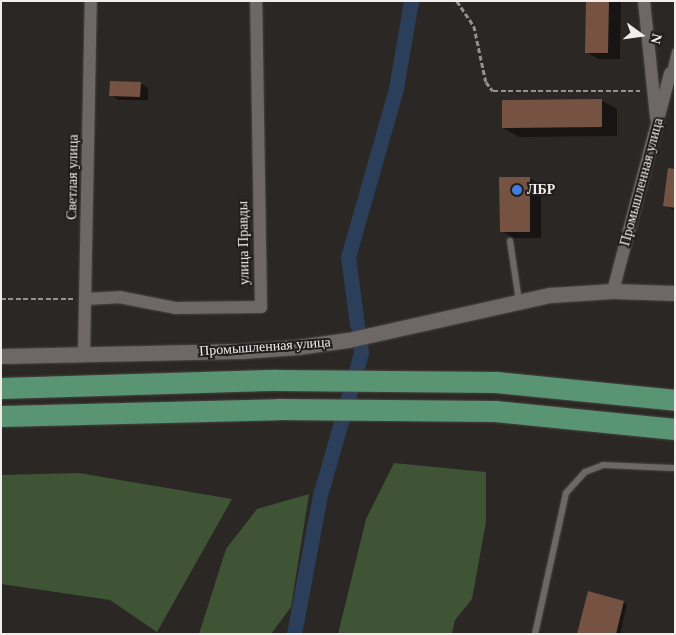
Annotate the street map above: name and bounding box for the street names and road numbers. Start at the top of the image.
street label: Промышленная улица [617,116,667,248]
street label: Светлая улица [64,134,82,220]
street label: улица Правды [235,201,253,285]
street label: Промышленная улица [199,334,331,360]

